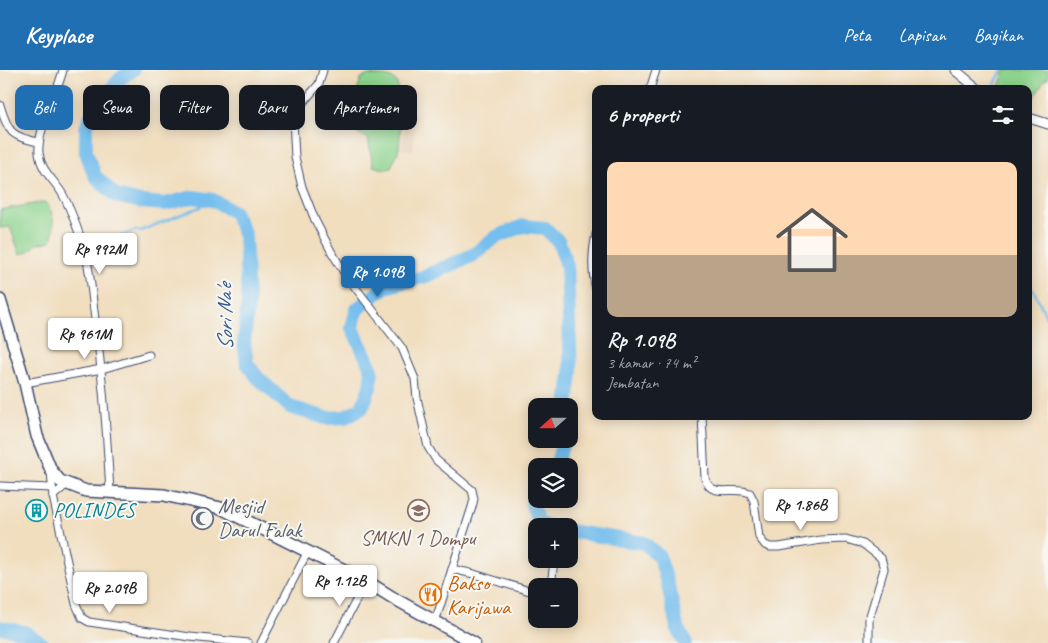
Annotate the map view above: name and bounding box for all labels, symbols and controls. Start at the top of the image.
text: Keyplace [25,20,92,50]
text: Peta [844,24,871,46]
text: Lapisan [899,24,946,46]
text: Bagikan [974,24,1023,46]
chip: Beli [15,85,73,130]
chip: Sewa [83,85,150,130]
chip: Filter [160,85,229,130]
chip: Baru [239,85,305,130]
chip: Apartemen [315,85,417,130]
icon: filters [989,101,1017,129]
text: 6 properti [607,102,679,128]
icon: home [767,195,857,285]
pin: Rp 992M [54,232,146,275]
text: Rp 992M [74,239,126,259]
pin: Rp 1.09B [326,256,430,298]
text: Rp 1.09B [352,262,404,282]
water label: Sori Na'e [210,280,240,351]
pin: Rp 961M [39,318,131,360]
text: Rp 961M [59,324,111,344]
text: Rp 1.09B [607,327,675,353]
text: 3 kamar · 74 m² [607,353,696,373]
text: Jembatan [607,373,658,393]
north arrow [528,398,578,448]
map controls [528,398,578,628]
button: layers [528,458,578,508]
pin: Rp 1.86B [749,488,853,531]
place label: Mesjid Darul Falak [218,493,304,543]
text: Rp 1.86B [775,495,827,515]
place label: POLINDES [53,497,138,523]
building icon: POLINDES [25,498,49,522]
school or university icon: SMKN 1 Dompu [406,499,430,523]
mosque icon: Mesjid Darul Falak [190,506,214,530]
button: + [528,518,578,568]
place label: SMKN 1 Dompu [361,525,477,551]
pin: Rp 1.12B [288,564,392,607]
place label: Bakso Karijawa [447,570,512,620]
text: Rp 1.12B [314,571,366,591]
pin: Rp 2.09B [58,572,162,614]
text: Rp 2.09B [84,578,136,598]
button: − [528,578,578,628]
restaurant icon: Bakso Karijawa [419,583,443,607]

